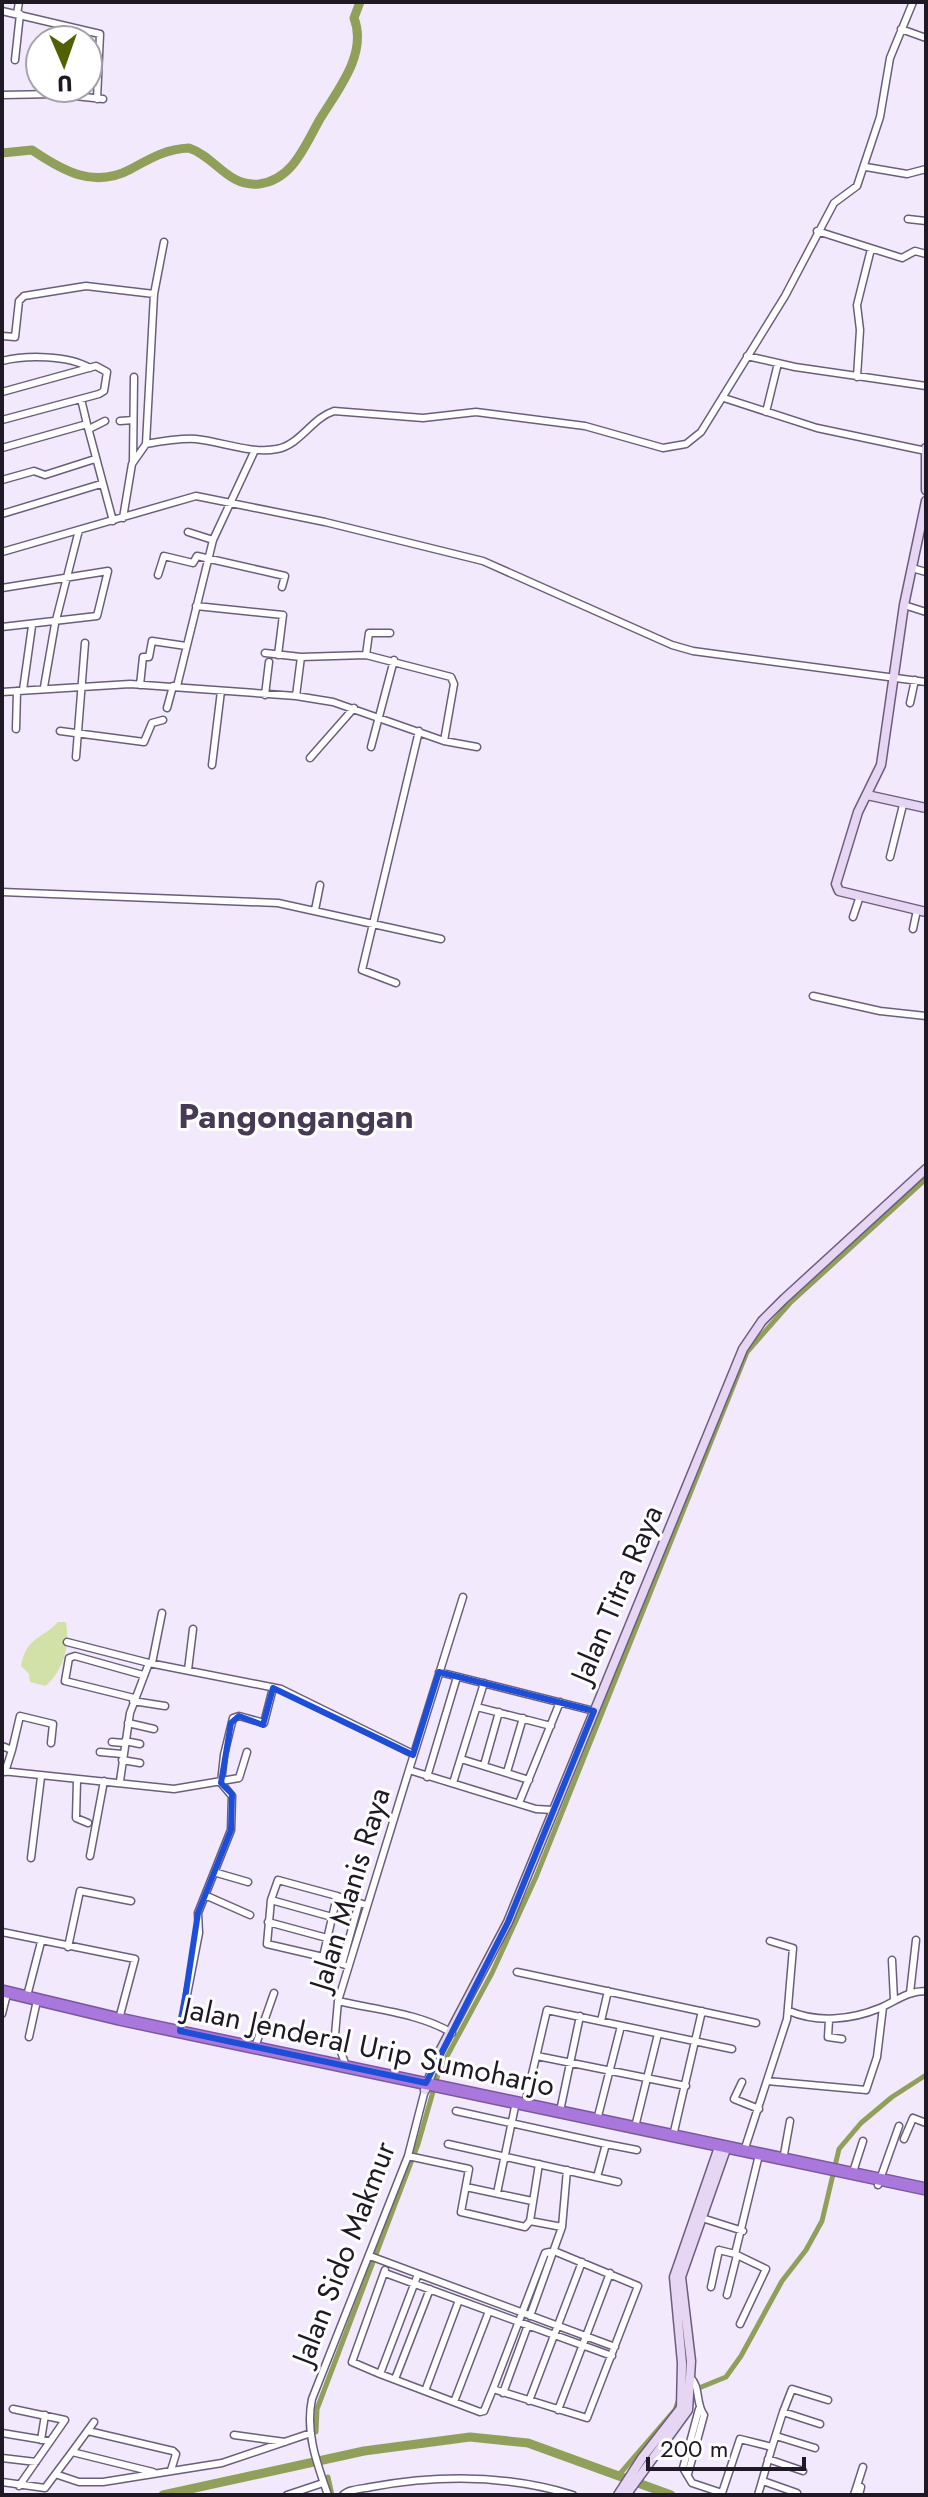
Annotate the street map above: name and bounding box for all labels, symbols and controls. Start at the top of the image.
north arrow [24,24,104,104]
text: U [56,68,73,100]
district label: Pangongangan [178,1092,414,1141]
street label: Jalan Titra Raya [558,1498,673,1693]
street label: Jalan Manis Raya [297,1782,401,1999]
street label: Jalan Jenderal Urip Sumoharjo [176,1985,559,2107]
street label: Jalan Sido Makmur [280,2134,406,2374]
scale bar [648,2421,804,2471]
text: 200 m [660,2431,728,2466]

